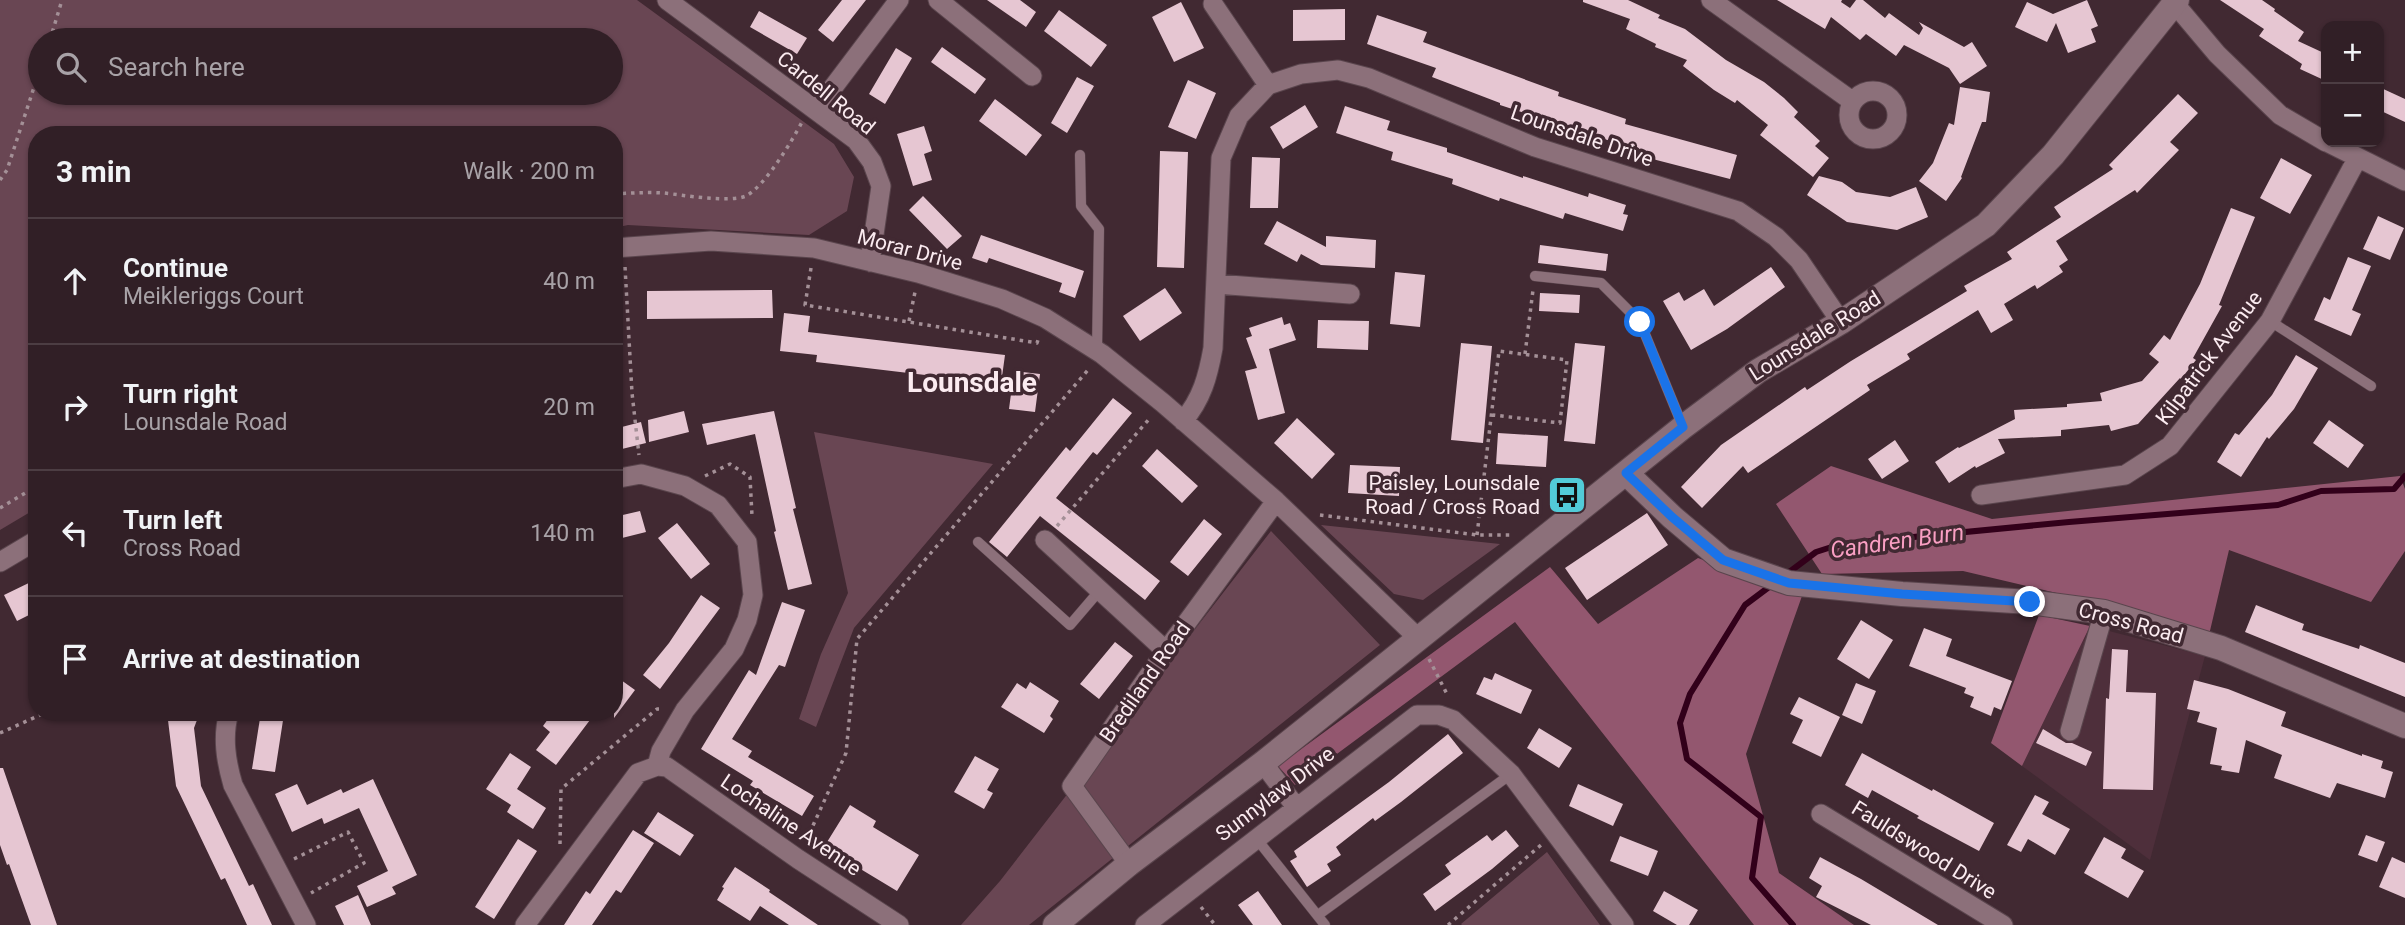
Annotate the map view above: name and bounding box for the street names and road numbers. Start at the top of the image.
street label: Cardell Road [772,46,880,140]
street label: Lounsdale Drive [1508,100,1656,172]
street label: Morar Drive [855,224,965,276]
street label: Lounsdale Road [1745,286,1885,386]
street label: Kilpatrick Avenue [2151,286,2267,430]
street label: Cross Road [2076,597,2186,649]
street label: Brediland Road [1095,617,1195,747]
street label: Sunnylaw Drive [1211,742,1339,846]
street label: Lochaline Avenue [716,769,866,881]
street label: Fauldswood Drive [1847,796,2001,904]

